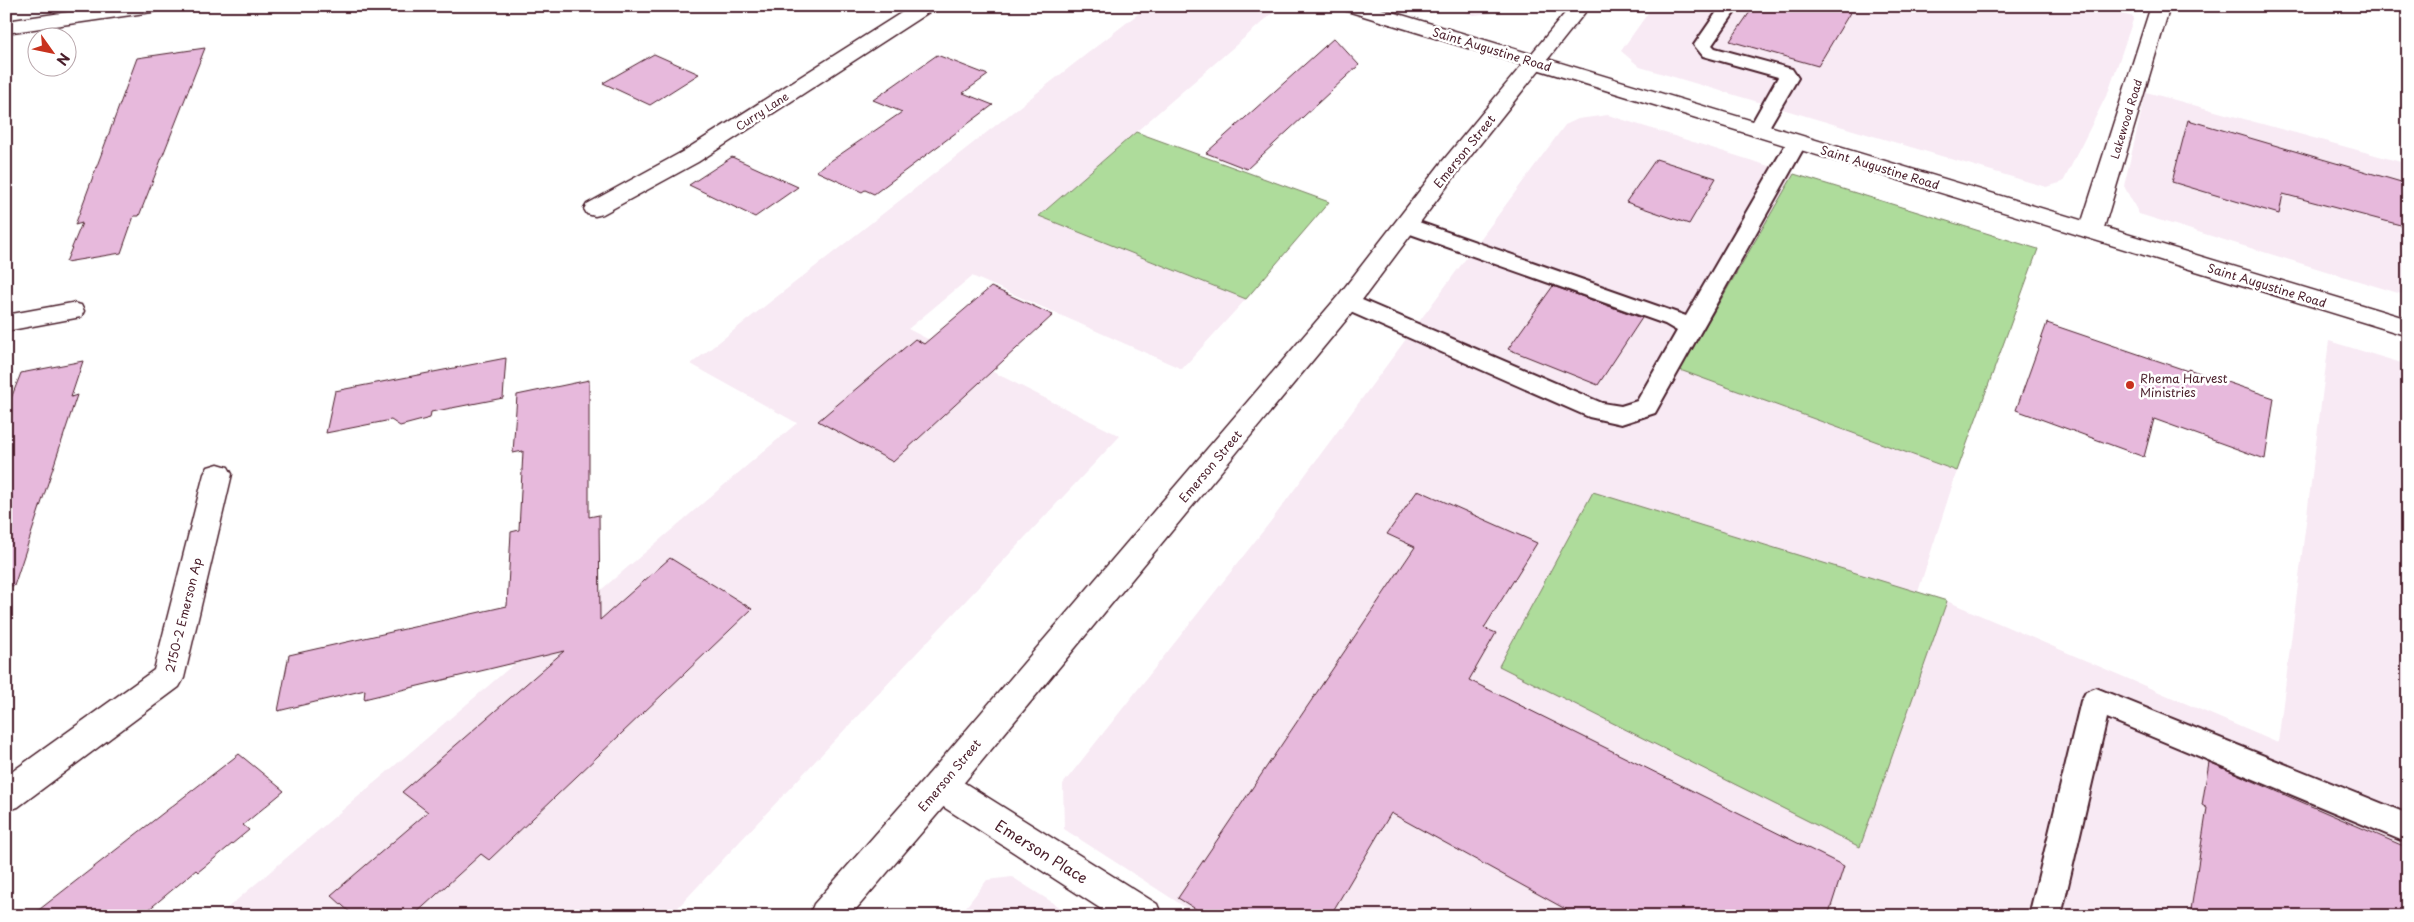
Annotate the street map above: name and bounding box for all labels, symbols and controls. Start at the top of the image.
street label: Saint Augustine Road [1430,22,1554,76]
north arrow [28,28,78,78]
text: N [51,49,75,70]
street label: Lakewood Road [2106,77,2146,161]
street label: Curry Lane [732,88,792,134]
street label: Emerson Street [1429,110,1499,191]
street label: Saint Augustine Road [1818,140,1942,194]
street label: Saint Augustine Road [2205,258,2329,312]
place label: Rhema Harvest Ministries [2140,369,2228,401]
marker: Rhema Harvest Ministries [2124,379,2136,391]
street label: Emerson Street [1174,426,1246,506]
street label: 2150-2 Emerson Ap [160,556,206,674]
street label: Emerson Street [913,735,985,815]
street label: Emerson Place [991,813,1093,889]

